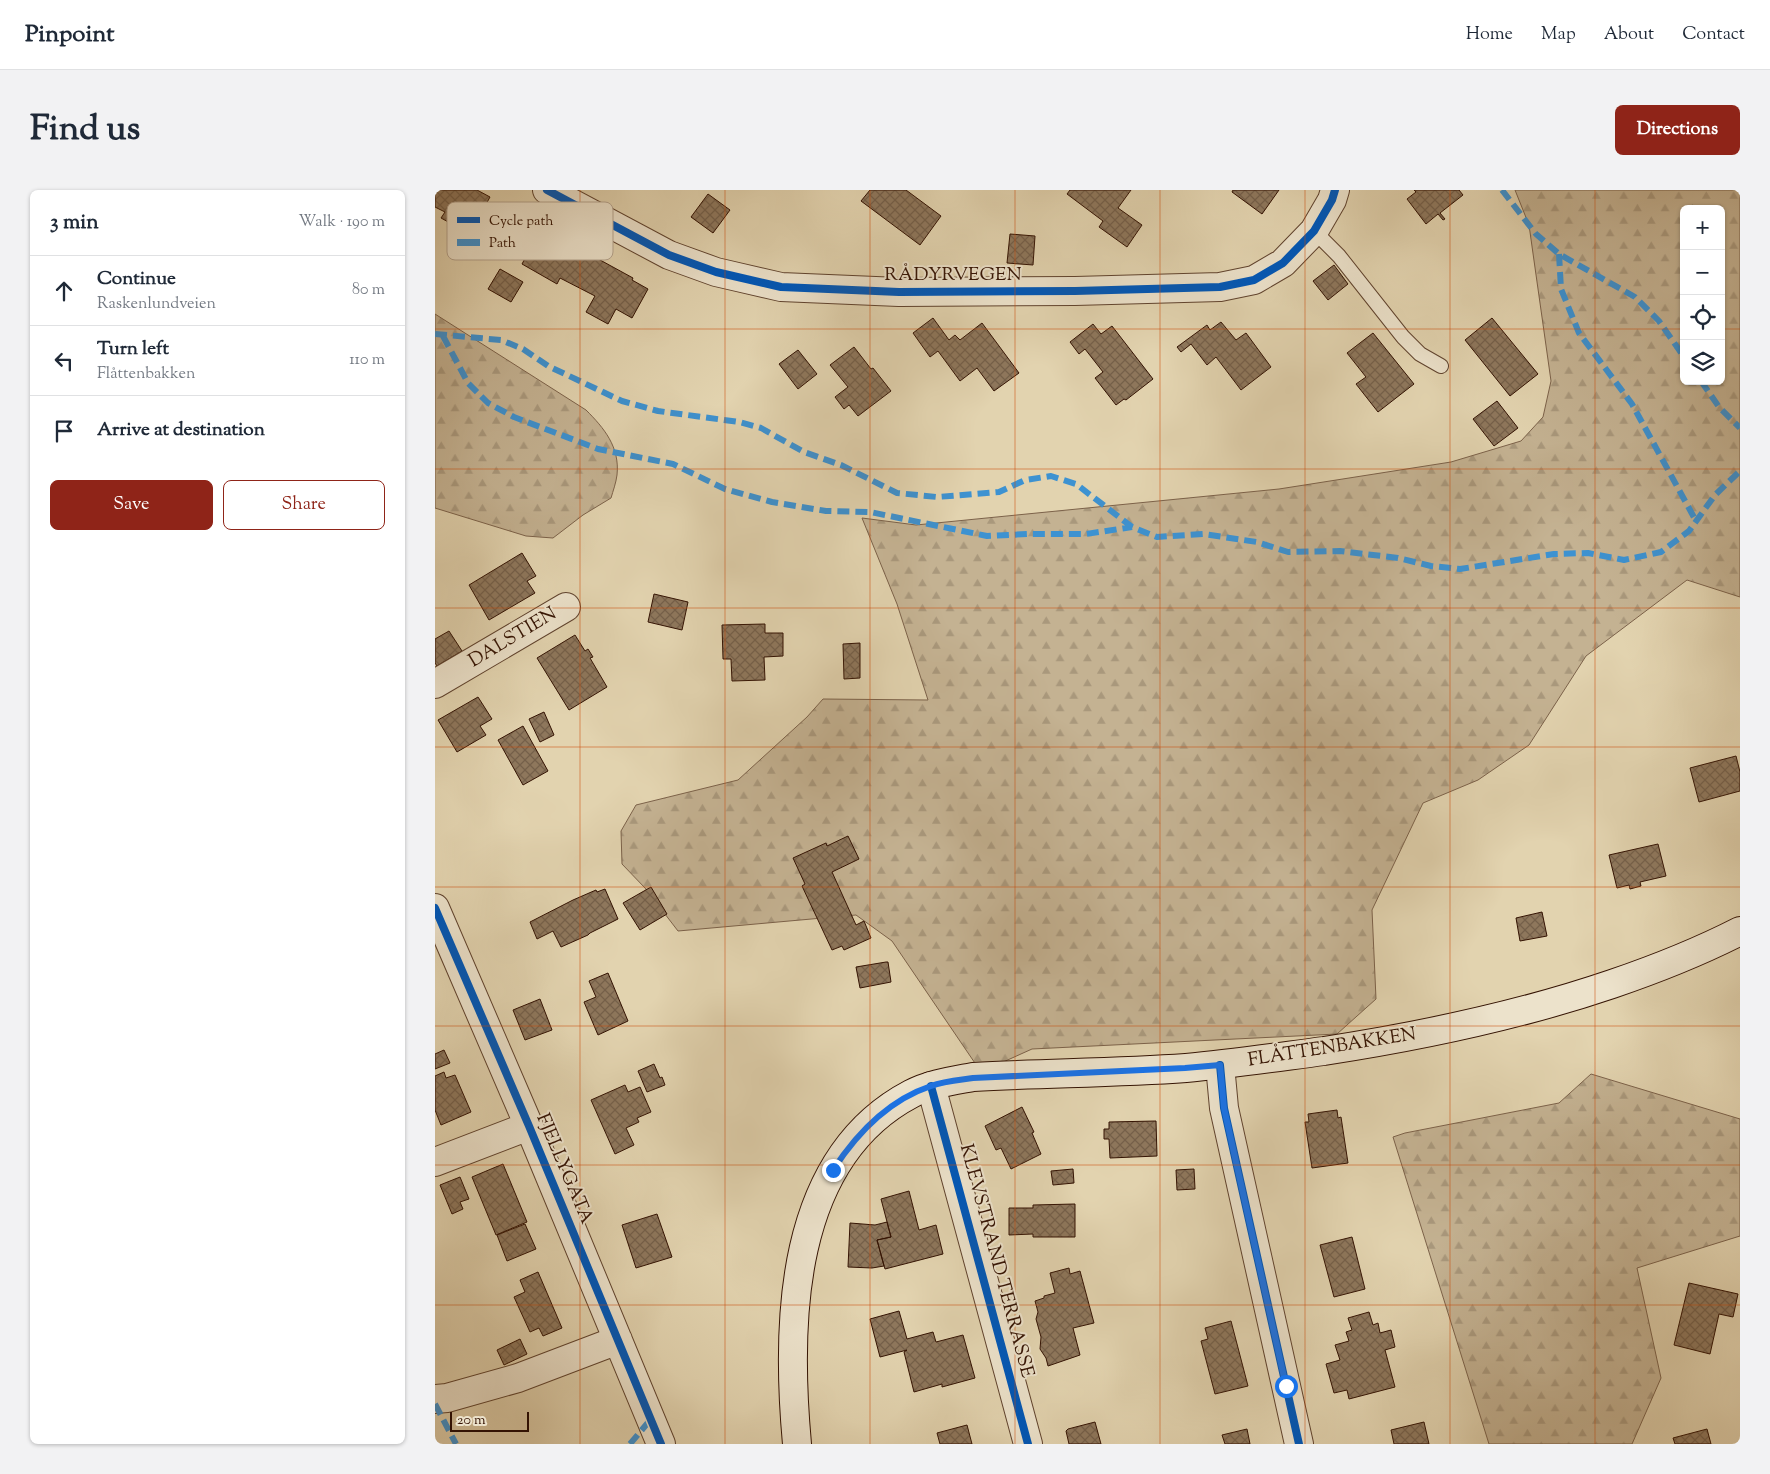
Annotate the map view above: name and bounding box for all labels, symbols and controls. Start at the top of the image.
text: Pinpoint [25,18,114,52]
text: Home [1466,22,1513,48]
text: Map [1541,22,1576,48]
text: About [1604,22,1654,48]
text: Contact [1682,22,1745,48]
text: Find us [30,105,140,156]
button: Directions [1615,105,1740,155]
legend [447,202,613,260]
map controls [1680,205,1725,385]
button: + [1680,205,1725,250]
text: 3 min [50,208,99,238]
text: Walk · 190 m [298,211,385,234]
text: Cycle path [489,212,553,232]
text: Path [489,234,516,254]
button: − [1680,250,1725,295]
street label: RÅDYRVEGEN [884,262,1022,289]
text: Continue [97,266,176,293]
icon: ahead [50,277,78,305]
text: 80 m [352,279,385,302]
text: Raskenlundveien [97,293,216,316]
button: locate [1680,295,1725,340]
text: Turn left [97,336,169,363]
button: layers [1680,340,1725,385]
icon: left [50,347,78,375]
text: 110 m [349,349,385,372]
text: Flåttenbakken [97,363,195,386]
icon: arrive [50,417,78,445]
text: Arrive at destination [97,417,265,444]
button: Save [50,480,213,530]
button: Share [223,480,385,530]
street label: DALSTIEN [464,601,562,675]
street label: FLÅTTENBAKKEN [1246,1021,1418,1075]
street label: FJELLYGATA [529,1110,600,1229]
street label: KLEVSTRAND TERRASSE [952,1141,1040,1381]
route end [822,1159,845,1182]
route start [1275,1375,1298,1398]
scale bar [450,1409,529,1432]
text: 20 m [457,1411,486,1431]

